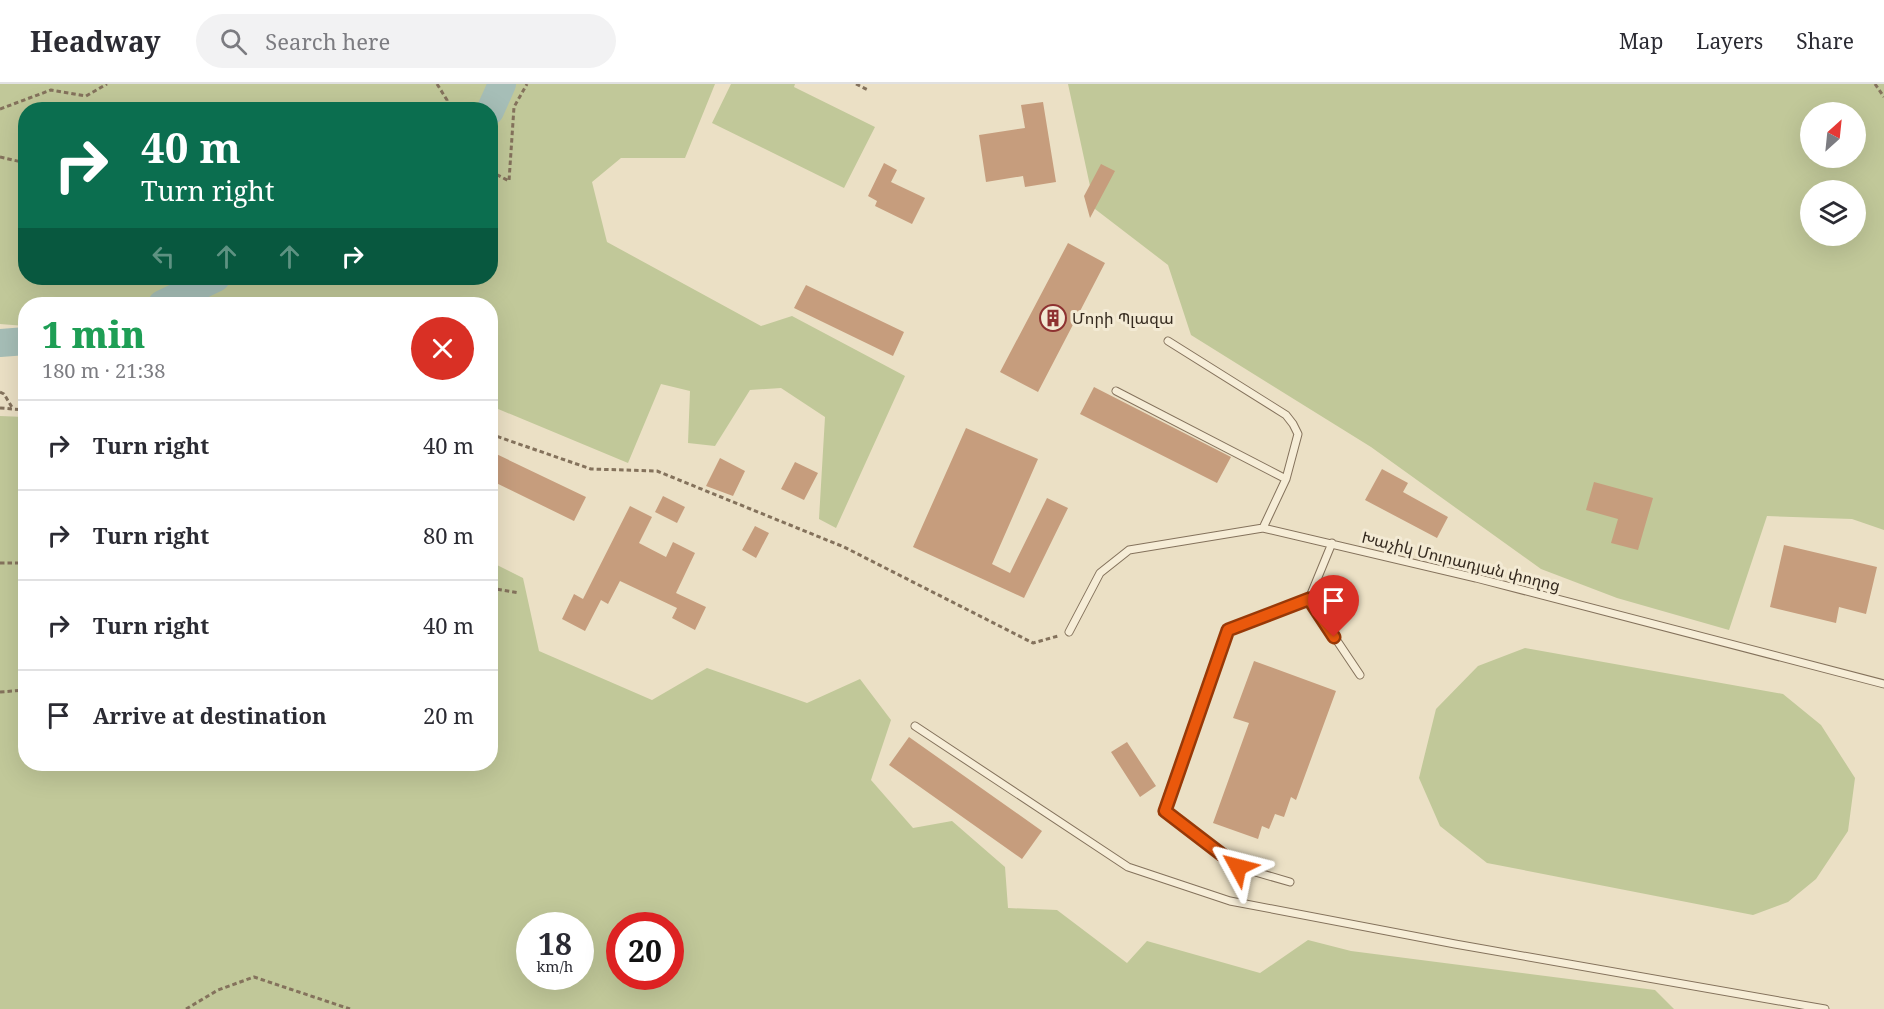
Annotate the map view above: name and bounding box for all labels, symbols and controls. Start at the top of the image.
search box [196,14,616,68]
text: Headway [30,22,160,60]
icon: search [217,25,250,58]
text: Search here [265,26,390,56]
text: Map [1619,27,1663,55]
text: Layers [1696,27,1763,55]
text: Share [1796,27,1854,55]
north arrow [1800,102,1866,168]
map controls [1800,102,1866,246]
text: 40 m [141,118,241,175]
icon: right [42,126,120,204]
text: Turn right [141,172,274,209]
button: layers [1800,180,1866,246]
icon: left [147,240,180,273]
icon: ahead [210,240,243,273]
icon: ahead [273,240,306,273]
icon: right [336,240,369,273]
building icon: Մորի Պլազա [1038,303,1068,333]
place label: Մորի Պլազա [1072,307,1174,329]
text: 1 min [42,310,145,359]
button: close [411,317,474,380]
text: 180 m · 21:38 [42,357,165,384]
icon: right [42,429,75,462]
text: Turn right [93,430,209,460]
text: 40 m [423,430,474,460]
icon: right [42,519,75,552]
text: Turn right [93,520,209,550]
text: 80 m [423,520,474,550]
street label: Խաչիկ Մուրադյան փողոց [1359,526,1563,596]
pin [1308,575,1359,637]
icon: arrive [1317,584,1350,617]
icon: right [42,609,75,642]
text: Turn right [93,610,209,640]
text: 40 m [423,610,474,640]
icon: arrive [42,699,75,732]
text: Arrive at destination [93,700,327,730]
text: 20 m [423,700,474,730]
position arrow [1206,835,1270,899]
speed limit sign: 20 [606,912,684,990]
text: 18 [538,923,572,964]
text: km/h [537,956,573,976]

